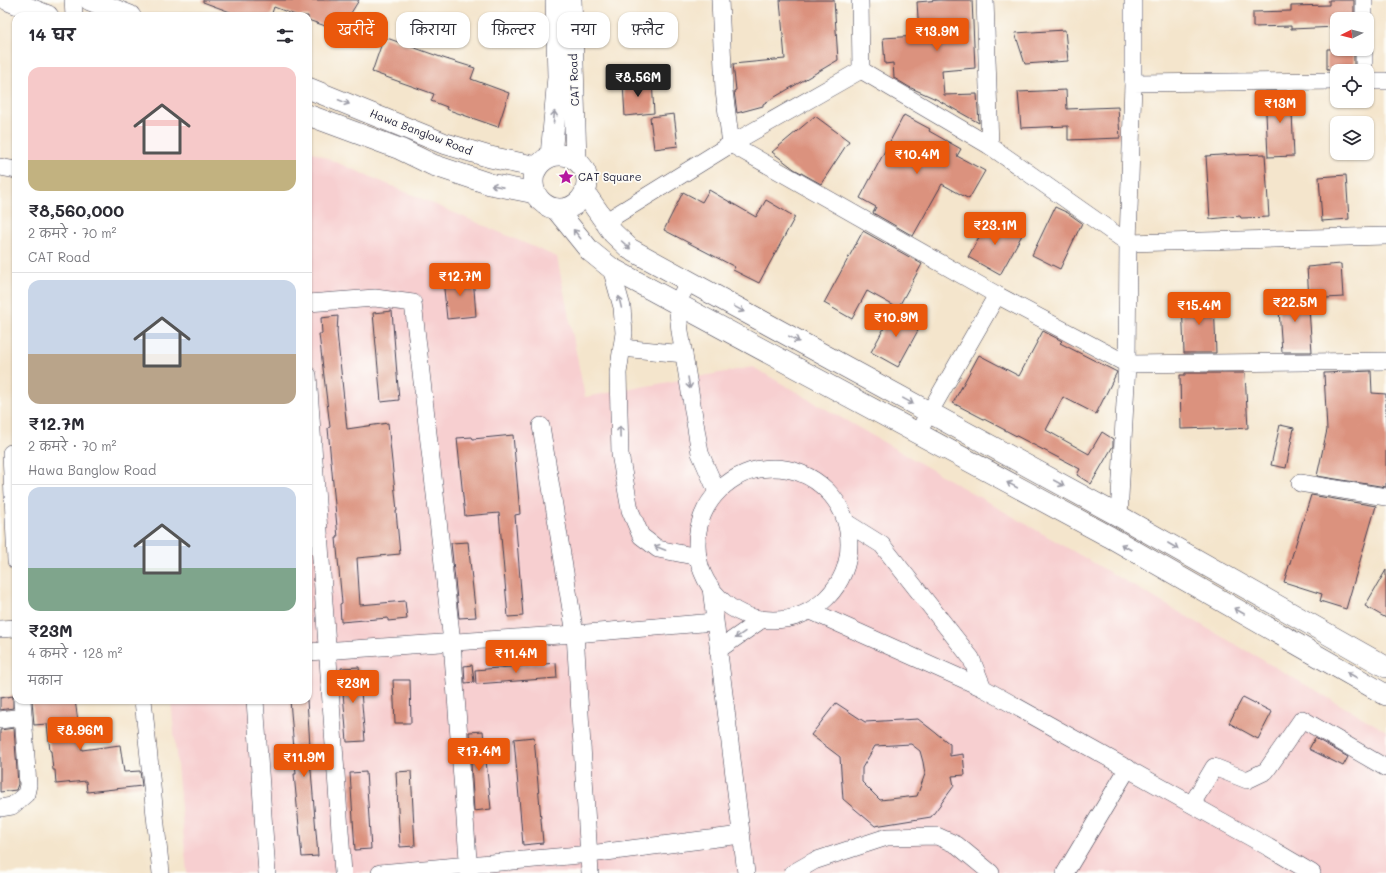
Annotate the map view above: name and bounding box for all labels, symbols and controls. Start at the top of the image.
chip: खरीदें [324,12,388,48]
chip: किराया [396,12,470,48]
chip: फ़िल्टर [478,12,549,48]
chip: नया [557,12,610,48]
chip: फ़्लैट [618,12,678,48]
north arrow [1330,12,1374,56]
map controls [1330,12,1374,160]
pin: ₹13.9M [904,18,970,52]
text: ₹13.9M [915,22,959,39]
text: 14 घर [28,23,75,45]
icon: filters [274,25,296,47]
street label: CAT Road [565,53,582,107]
pin: ₹8.56M [605,64,671,98]
button: locate [1330,64,1374,108]
text: ₹8.56M [615,68,661,85]
pin: ₹13M [1256,90,1304,124]
icon: home [126,93,198,165]
text: ₹13M [1264,94,1296,111]
one-way arrow [338,99,350,107]
street label: Hawa Banglow Road [368,105,475,158]
one-way arrow [551,111,558,124]
button: layers [1330,116,1374,160]
pin: ₹10.4M [884,141,950,175]
text: ₹10.4M [894,145,940,162]
place icon: CAT Square [557,168,575,186]
place label: CAT Square [578,169,642,184]
one-way arrow [491,181,504,189]
text: ₹8,560,000 [28,199,124,221]
pin: ₹23.1M [962,212,1028,246]
text: ₹23.1M [973,216,1017,233]
text: 2 कमरे · 70 m² [28,224,116,241]
one-way arrow [572,229,581,240]
one-way arrow [621,240,631,250]
text: CAT Road [28,248,90,265]
pin: ₹12.7M [427,263,493,297]
text: ₹12.7M [438,267,482,284]
pin: ₹22.5M [1262,289,1328,323]
pin: ₹15.4M [1166,292,1232,326]
text: ₹22.5M [1272,293,1318,310]
one-way arrow [616,296,624,309]
text: ₹15.4M [1177,296,1221,313]
pin: ₹10.9M [863,304,929,338]
icon: home [126,306,198,378]
one-way arrow [733,306,745,313]
text: ₹10.9M [873,308,919,325]
one-way arrow [788,335,800,343]
one-way arrow [685,376,693,389]
one-way arrow [902,398,914,406]
text: ₹12.7M [28,412,85,434]
one-way arrow [616,426,624,439]
text: 2 कमरे · 70 m² [28,437,116,454]
text: Hawa Banglow Road [28,461,156,478]
one-way arrow [1006,480,1018,488]
one-way arrow [1053,480,1065,488]
icon: home [126,513,198,585]
one-way arrow [1120,542,1132,550]
one-way arrow [1167,543,1179,551]
one-way arrow [654,544,666,552]
one-way arrow [1233,607,1245,614]
text: ₹23M [28,619,73,641]
one-way arrow [734,631,745,639]
pin: ₹11.4M [483,640,549,674]
text: 4 कमरे · 128 m² [28,644,122,661]
text: ₹11.4M [495,644,537,661]
pin: ₹23M [329,670,377,704]
text: मकान [28,671,62,688]
one-way arrow [1346,671,1358,679]
text: ₹23M [336,674,370,691]
pin: ₹8.96M [47,717,113,751]
text: ₹8.96M [57,721,103,738]
pin: ₹17.4M [446,738,512,772]
text: ₹17.4M [457,742,501,759]
pin: ₹11.9M [271,744,337,778]
text: ₹11.9M [283,748,325,765]

